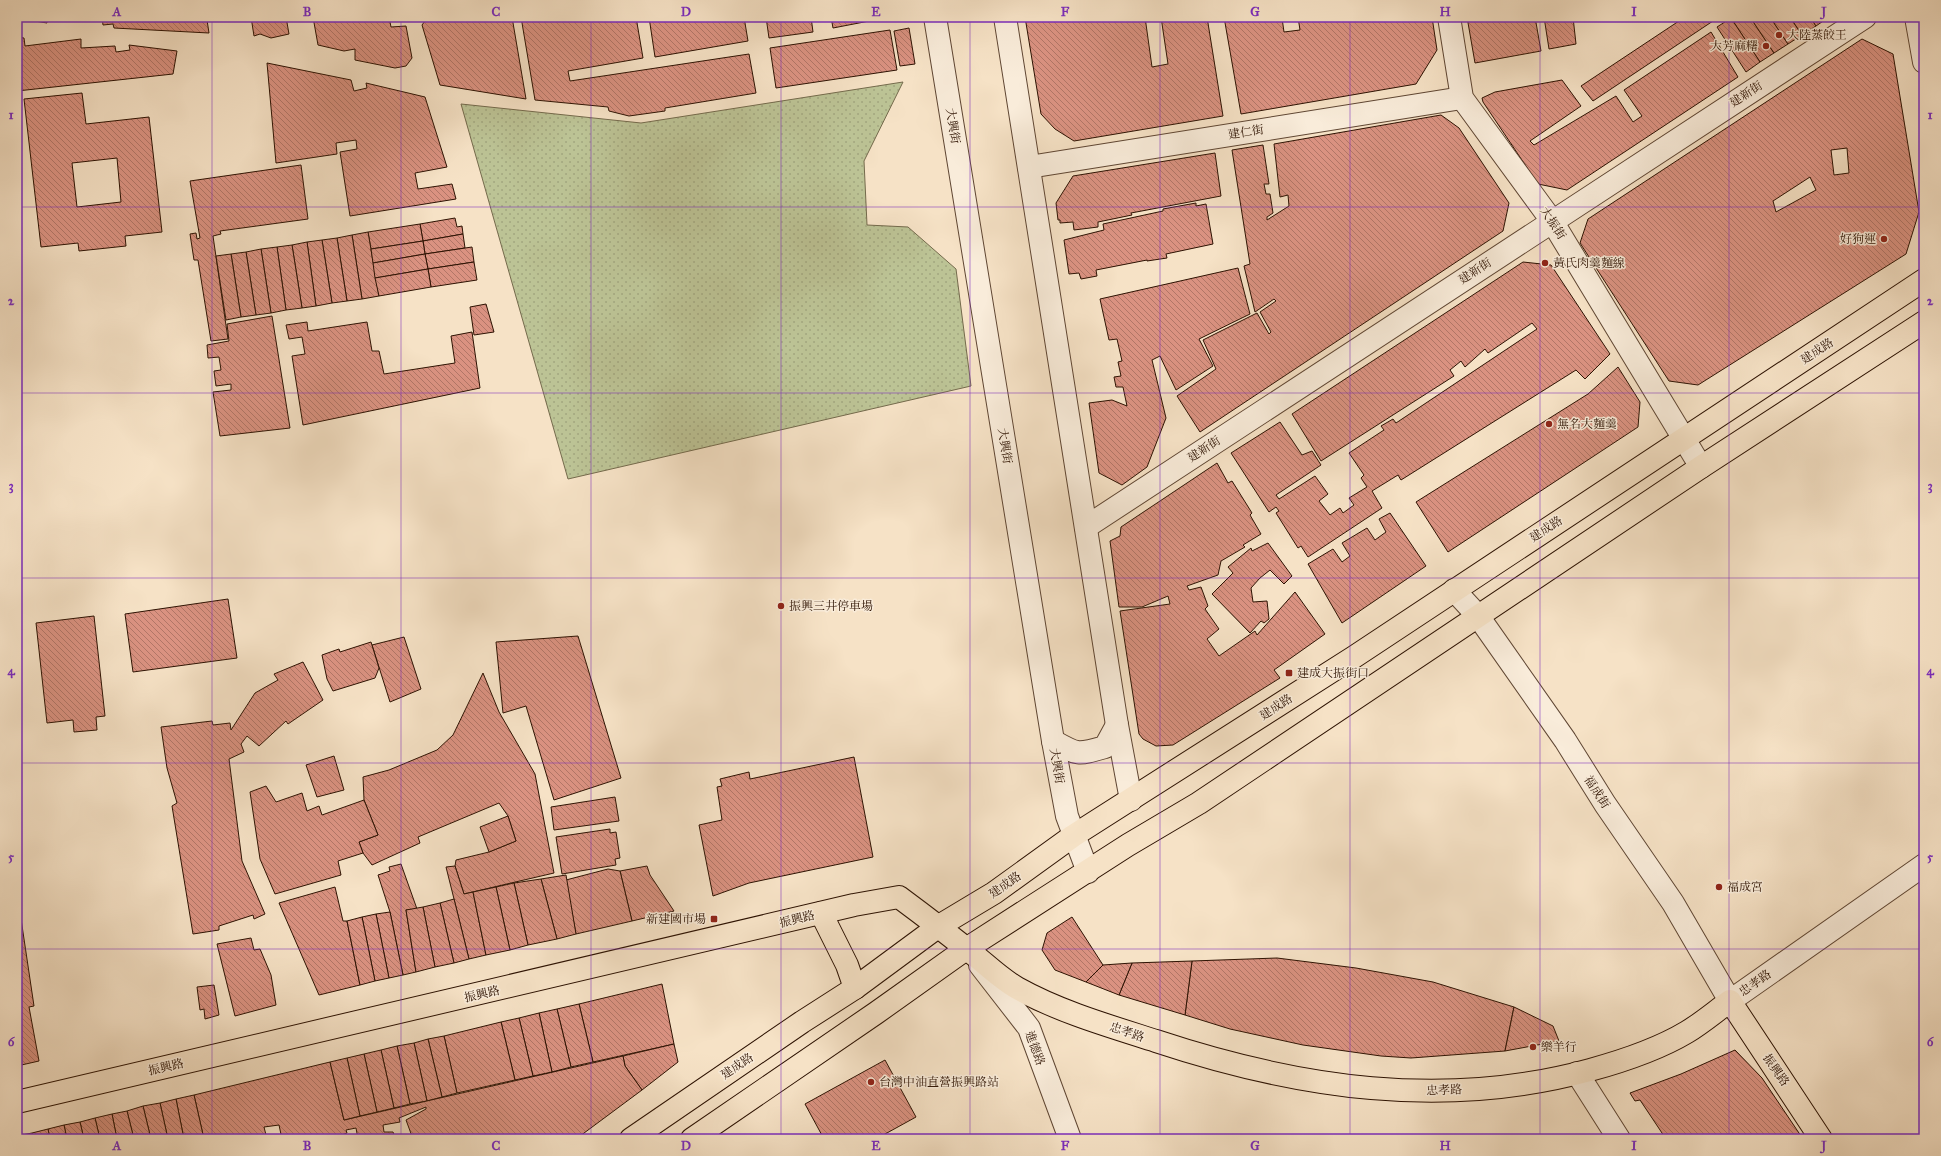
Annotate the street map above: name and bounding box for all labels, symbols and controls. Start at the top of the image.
text: A [112,4,122,20]
text: B [303,4,312,20]
text: C [492,4,501,20]
text: D [681,4,691,20]
text: E [871,4,881,20]
text: F [1061,4,1070,20]
text: G [1250,4,1260,20]
text: H [1439,4,1451,20]
text: I [1631,4,1637,20]
text: J [1819,4,1827,20]
place label: 大陸蒸餃王 [1787,28,1847,42]
marker: 大陸蒸餃王 [1774,30,1784,40]
place label: 大芳麻糬 [1710,39,1758,53]
marker: 大芳麻糬 [1761,41,1771,51]
street label: 建新街 [1727,78,1766,110]
text: 1 [8,107,14,123]
street label: 大興街 [943,107,963,146]
text: 1 [1927,107,1933,123]
street label: 建仁街 [1227,122,1266,142]
street label: 大振街 [1537,204,1569,243]
place label: 好狗運 [1840,232,1876,246]
marker: 好狗運 [1879,234,1889,244]
street label: 建新街 [1456,255,1495,287]
place label: 黃氏肉羹麵線 [1553,256,1625,270]
marker: 黃氏肉羹麵線 [1540,258,1550,268]
text: 2 [8,293,15,309]
text: 2 [1927,293,1934,309]
street label: 建成路 [1798,335,1836,367]
place label: 無名大麵羹 [1557,417,1617,431]
marker: 無名大麵羹 [1544,419,1554,429]
street label: 大興街 [995,427,1015,466]
street label: 建新街 [1185,433,1224,465]
text: 3 [8,478,14,494]
text: 3 [1927,478,1933,494]
street label: 建成路 [1527,513,1565,545]
place label: 振興三井停車場 [789,599,873,613]
marker: 振興三井停車場 [776,601,786,611]
text: 4 [7,663,15,679]
text: 4 [1926,663,1934,679]
place label: 建成大振街口 [1297,666,1369,680]
marker: 建成大振街口 [1284,668,1294,678]
street label: 建成路 [1257,691,1295,723]
street label: 大興街 [1047,747,1067,786]
street label: 福成街 [1581,773,1613,812]
text: 5 [8,849,15,865]
text: 5 [1927,849,1934,865]
street label: 建成路 [986,869,1024,901]
place label: 福成宮 [1727,880,1763,894]
marker: 福成宮 [1714,882,1724,892]
street label: 振興路 [778,908,816,930]
place label: 新建國市場 [646,912,706,926]
marker: 新建國市場 [709,914,719,924]
street label: 忠孝路 [1736,967,1774,999]
street label: 振興路 [463,983,501,1005]
street label: 忠孝路 [1108,1020,1146,1044]
street label: 進德路 [1022,1029,1048,1067]
text: 6 [8,1034,16,1050]
text: 6 [1927,1034,1935,1050]
place label: 樂羊行 [1541,1040,1577,1054]
marker: 樂羊行 [1528,1042,1538,1052]
street label: 建成路 [718,1050,756,1082]
street label: 振興路 [1760,1051,1792,1089]
street label: 振興路 [147,1056,185,1078]
place label: 台灣中油直營振興路站 [879,1075,999,1089]
marker: 台灣中油直營振興路站 [866,1077,876,1087]
street label: 忠孝路 [1426,1082,1462,1098]
text: A [112,1138,122,1154]
text: B [303,1138,312,1154]
text: C [492,1138,501,1154]
text: D [681,1138,691,1154]
text: E [871,1138,881,1154]
text: F [1061,1138,1070,1154]
text: G [1250,1138,1260,1154]
text: H [1439,1138,1451,1154]
text: I [1631,1138,1637,1154]
text: J [1819,1138,1827,1154]

